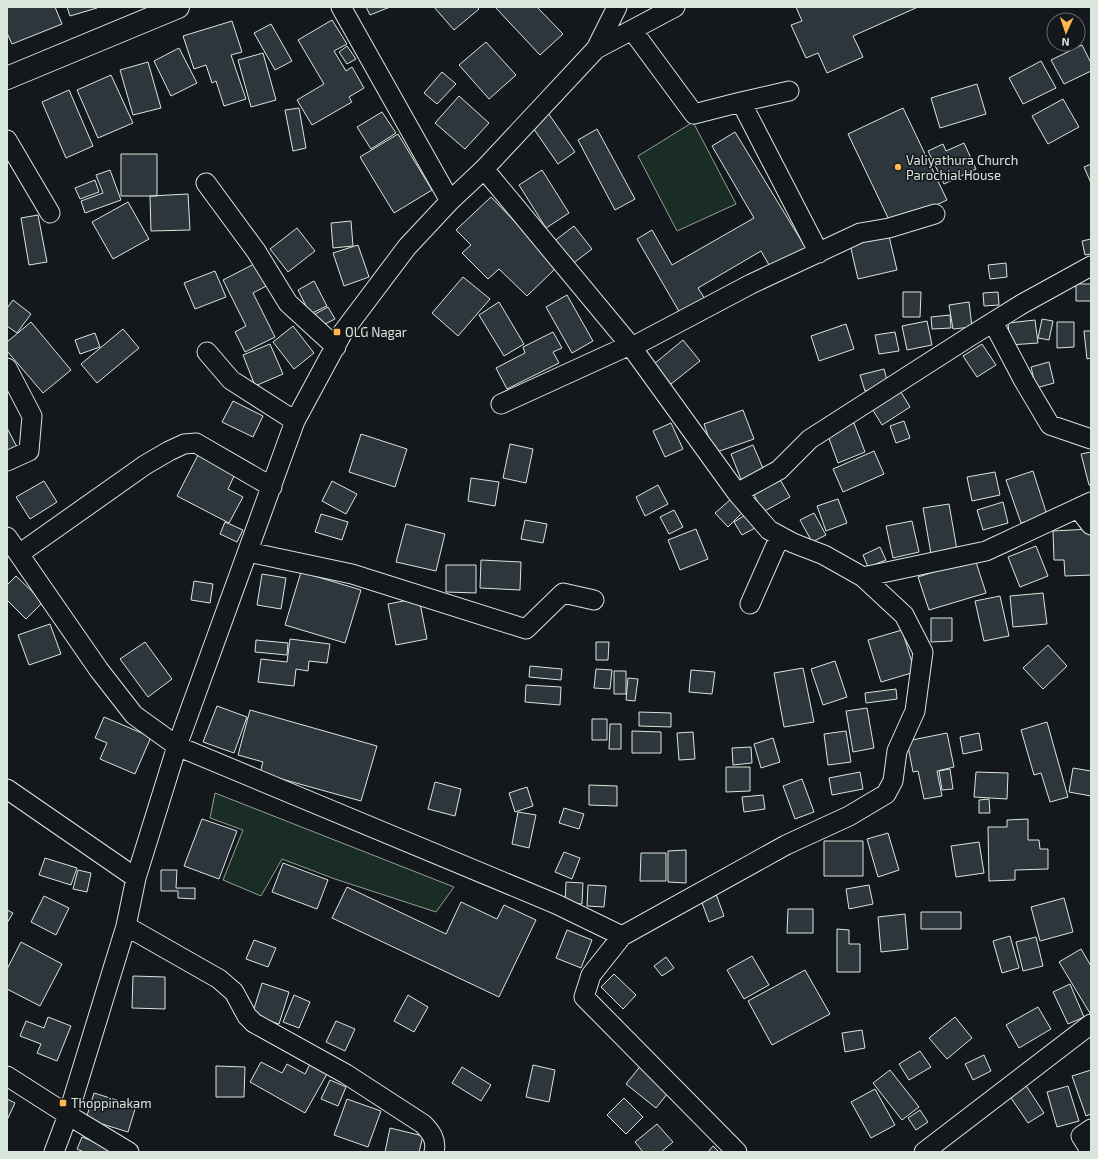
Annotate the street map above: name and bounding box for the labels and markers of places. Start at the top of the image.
place label: Valiyathura Church Parochial House [906,152,1018,183]
marker: Valiyathura Church Parochial House [893,162,903,172]
place label: OLG Nagar [345,324,407,340]
marker: OLG Nagar [332,327,342,337]
place label: Thoppinakam [71,1095,152,1111]
marker: Thoppinakam [58,1098,68,1108]

